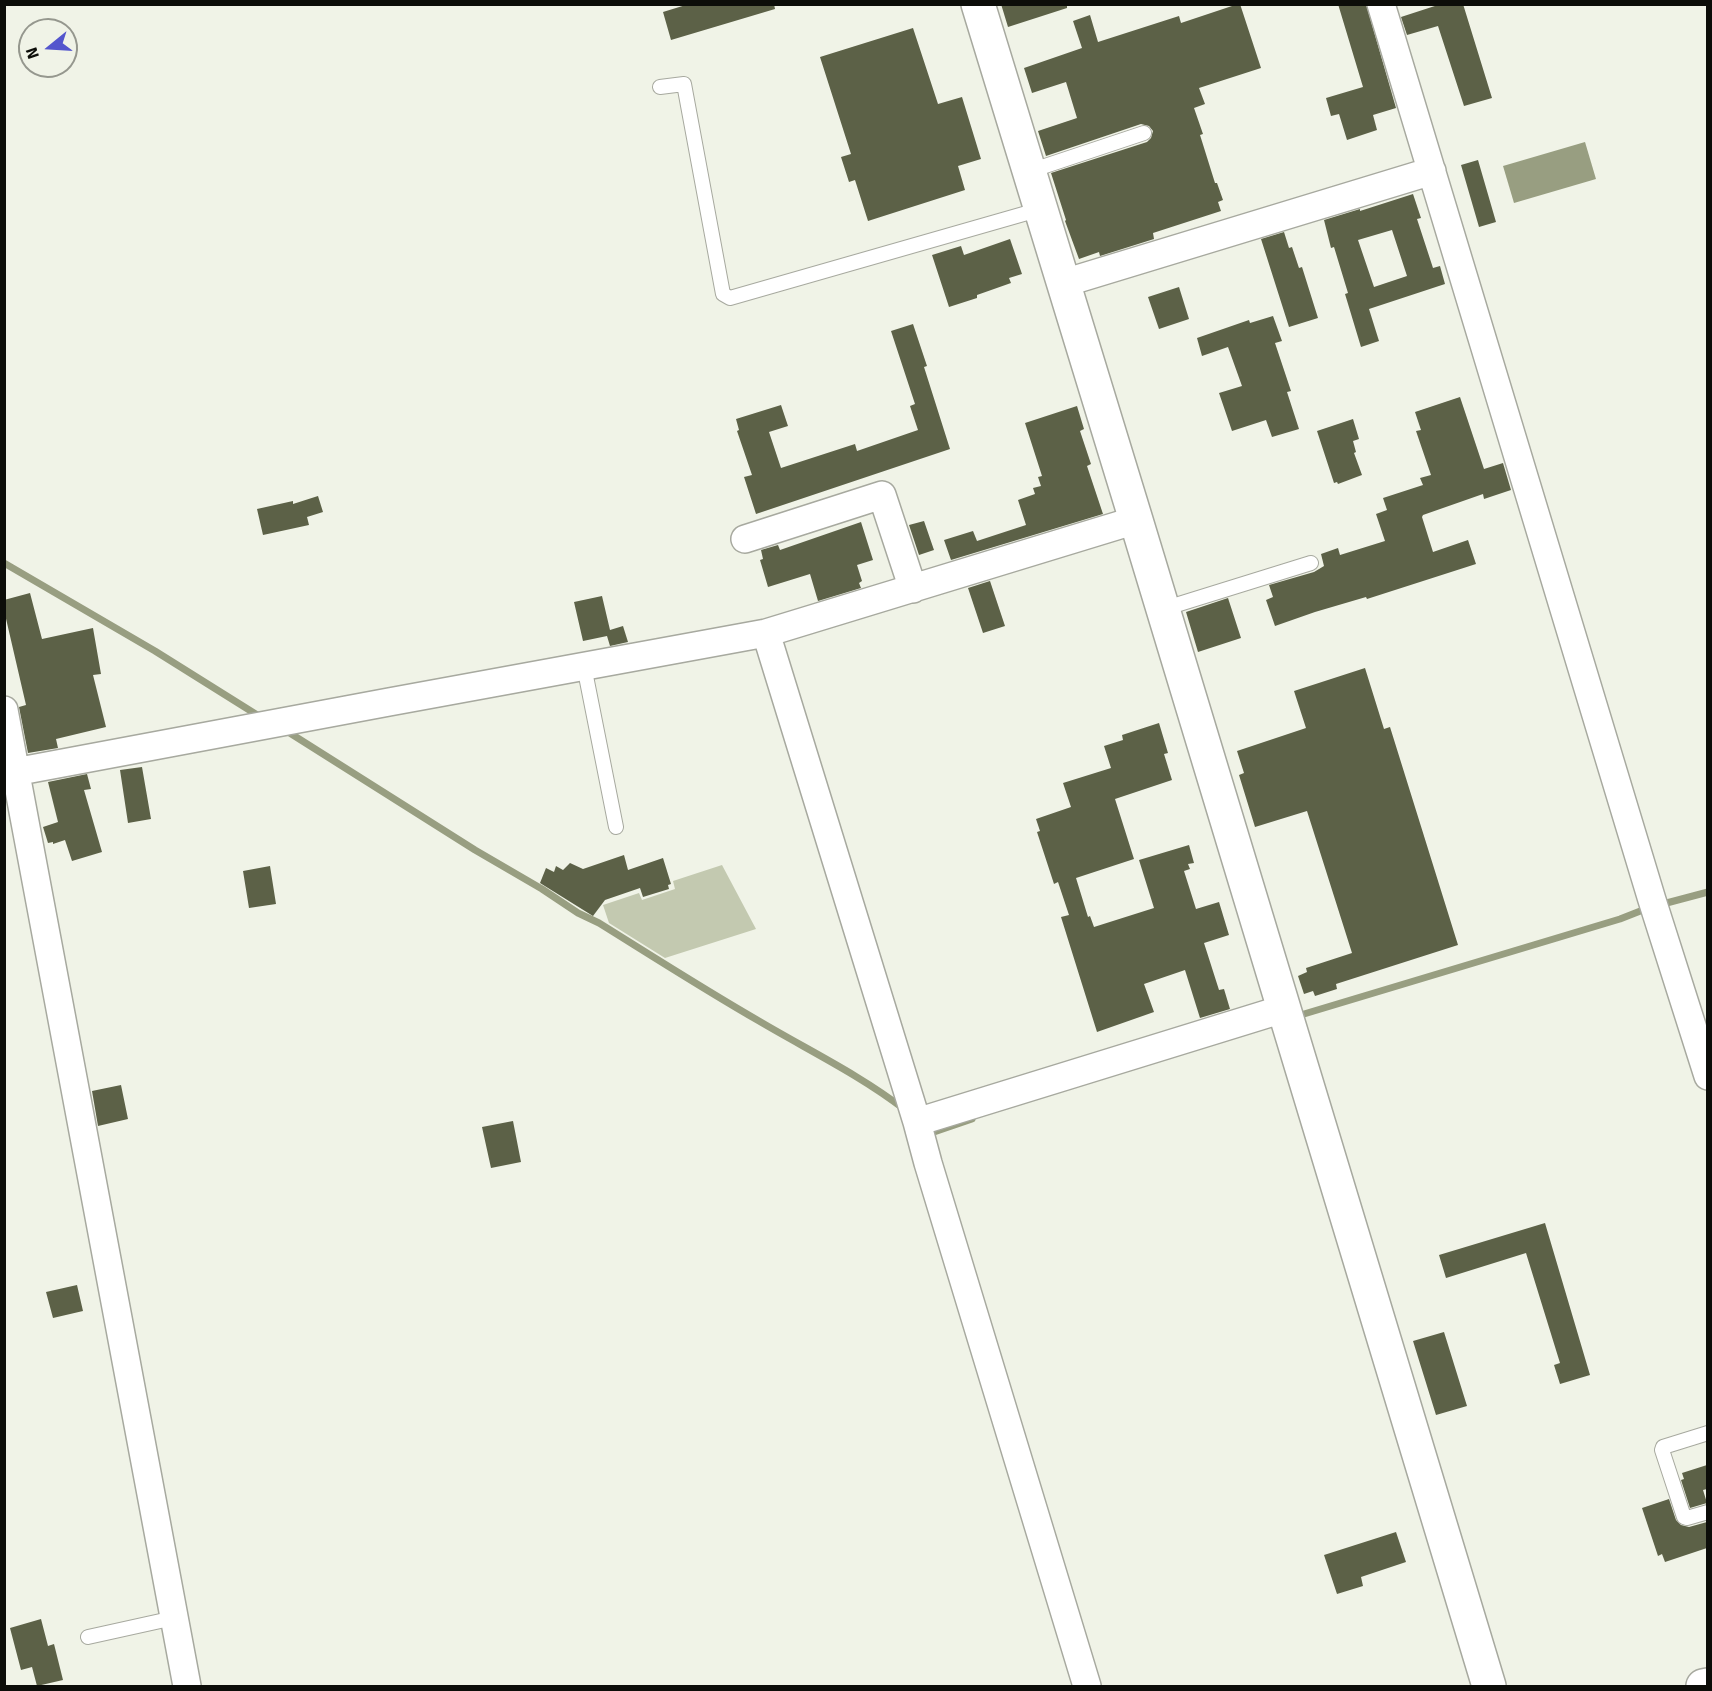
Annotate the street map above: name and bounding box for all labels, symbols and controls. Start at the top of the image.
north arrow [18,18,78,78]
text: N [22,45,44,61]

